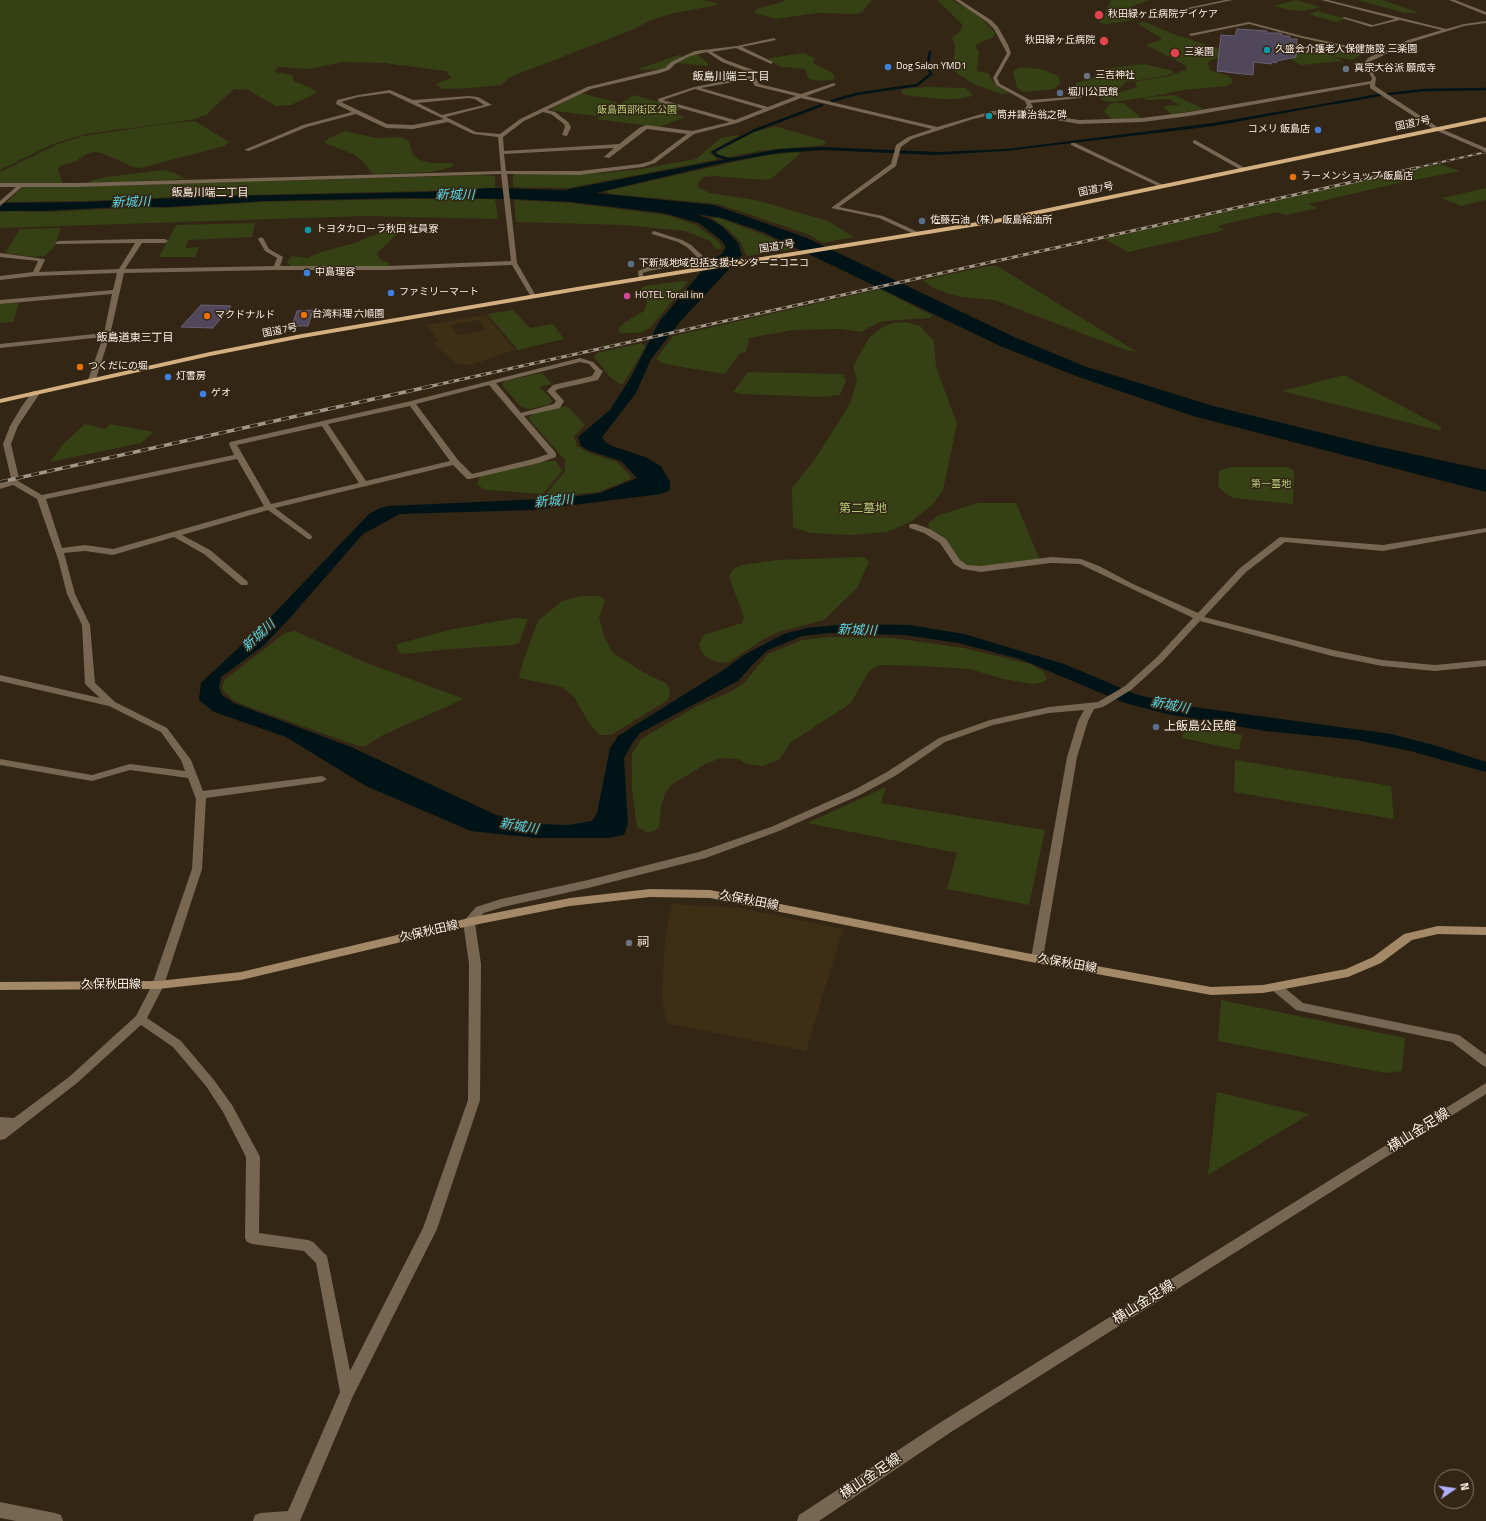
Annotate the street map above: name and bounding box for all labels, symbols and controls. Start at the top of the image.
marker: 秋田緑ヶ丘病院デイケア [1093,9,1105,21]
place label: 秋田緑ヶ丘病院デイケア [1108,9,1218,21]
place label: 秋田緑ヶ丘病院 [1025,35,1095,47]
marker: 秋田緑ヶ丘病院 [1098,35,1110,47]
place label: 久盛会介護老人保健施設 三楽園 [1275,44,1417,56]
marker: 久盛会介護老人保健施設 三楽園 [1262,45,1272,55]
marker: 三楽園 [1169,47,1181,59]
place label: 三楽園 [1184,47,1214,59]
place label: Dog Salon YMD1 [896,61,966,73]
marker: Dog Salon YMD1 [883,62,893,72]
place label: 真宗大谷派 願成寺 [1354,63,1436,75]
marker: 真宗大谷派 願成寺 [1341,64,1351,74]
district label: 飯島川端三丁目 [693,70,769,84]
place label: 三吉神社 [1095,70,1135,82]
marker: 三吉神社 [1082,71,1092,81]
place label: 堀川公民館 [1068,87,1118,99]
marker: 堀川公民館 [1055,88,1065,98]
park label: 飯島西部街区公園 [597,105,677,117]
place label: 筒井謙治翁之碑 [997,110,1067,122]
marker: 筒井謙治翁之碑 [984,111,994,121]
street label: 国道7号 [1394,114,1432,134]
place label: コメリ 飯島店 [1248,124,1310,136]
marker: コメリ 飯島店 [1313,125,1323,135]
place label: ラーメンショップ 飯島店 [1301,171,1413,183]
marker: ラーメンショップ 飯島店 [1288,172,1298,182]
street label: 国道7号 [1077,180,1115,200]
district label: 飯島川端二丁目 [172,186,248,200]
water label: 新城川 [436,188,474,204]
water label: 新城川 [111,195,151,211]
place label: 佐藤石油（株） 飯島給油所 [930,215,1052,227]
marker: 佐藤石油（株） 飯島給油所 [917,216,927,226]
place label: トヨタカローラ秋田 社員寮 [316,224,438,236]
marker: トヨタカローラ秋田 社員寮 [303,225,313,235]
street label: 国道7号 [758,238,796,256]
place label: 下新城地域包括支援センターニコニコ [639,258,809,270]
marker: 下新城地域包括支援センターニコニコ [626,259,636,269]
place label: 中島理容 [315,267,355,279]
marker: 中島理容 [302,268,312,278]
place label: ファミリーマート [399,287,479,299]
marker: ファミリーマート [386,288,396,298]
place label: HOTEL Torail inn [635,290,704,302]
marker: HOTEL Torail inn [622,291,632,301]
place label: 台湾料理 六順園 [312,309,384,321]
place label: マクドナルド [215,310,275,322]
marker: 台湾料理 六順園 [299,310,309,320]
marker: マクドナルド [202,311,212,321]
street label: 国道7号 [261,322,299,340]
district label: 飯島道東三丁目 [97,331,173,345]
place label: つくだにの堀 [88,361,148,373]
marker: つくだにの堀 [75,362,85,372]
place label: 灯書房 [176,371,206,383]
marker: 灯書房 [163,372,173,382]
place label: ゲオ [211,388,231,400]
marker: ゲオ [198,389,208,399]
park label: 第一墓地 [1251,479,1291,491]
water label: 新城川 [534,493,574,511]
park label: 第二墓地 [839,502,887,516]
water label: 新城川 [239,617,279,655]
water label: 新城川 [837,623,877,639]
water label: 新城川 [1149,695,1191,717]
place label: 上飯島公民館 [1164,720,1236,734]
marker: 上飯島公民館 [1151,722,1161,732]
water label: 新城川 [499,816,539,838]
street label: 久保秋田線 [718,888,780,914]
street label: 久保秋田線 [398,918,460,946]
place label: 祠 [637,936,649,950]
marker: 祠 [624,938,634,948]
street label: 久保秋田線 [1036,952,1098,976]
street label: 久保秋田線 [81,978,141,992]
street label: 横山金足線 [1385,1105,1453,1157]
street label: 横山金足線 [1110,1277,1178,1329]
street label: 横山金足線 [837,1450,905,1504]
north arrow [1434,1469,1474,1509]
text: N [1456,1481,1473,1492]

